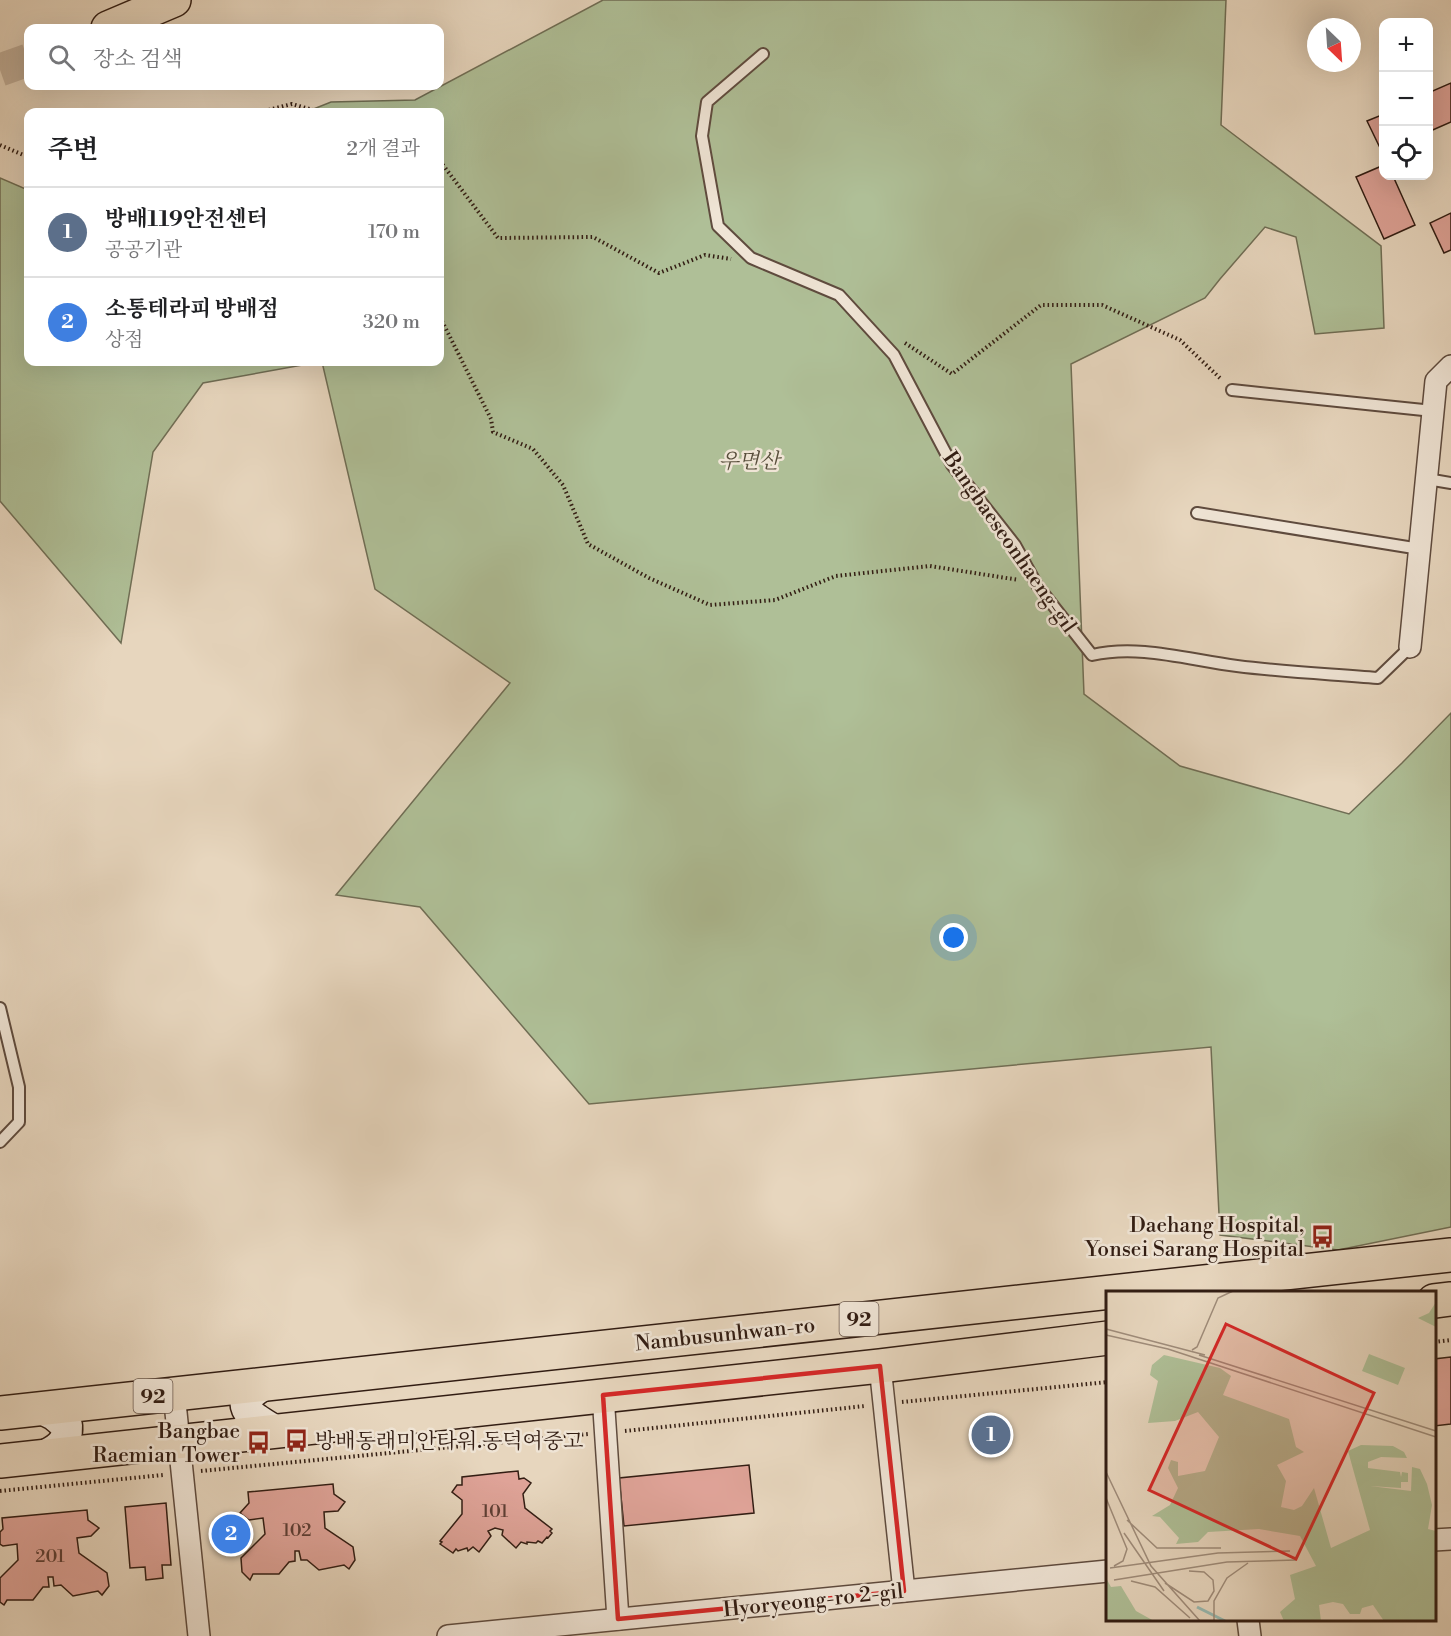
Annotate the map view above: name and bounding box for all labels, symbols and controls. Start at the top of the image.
north arrow [1307,18,1361,72]
map controls [1379,18,1433,180]
button: + [1379,18,1433,72]
search box [24,24,444,90]
icon: search [45,41,78,74]
text: 장소 검색 [93,46,183,73]
button: − [1379,72,1433,126]
button: locate [1379,126,1433,180]
text: 주변 [48,134,98,166]
text: 2개 결과 [347,137,420,162]
text: 방배119안전센터 [105,206,268,233]
text: 1 [63,220,72,245]
text: 170 m [368,220,420,245]
text: 공공기관 [105,238,182,263]
text: 소통테라피 방배점 [105,296,279,323]
text: 2 [61,310,74,335]
text: 320 m [363,310,420,335]
text: 상점 [105,328,144,353]
street label: Bangbaeseonhaeng-gil [936,446,1082,638]
park label: 우면산 [719,449,782,475]
your location [939,923,968,952]
place label: Daehang Hospital, Yonsei Sarang Hospital [1084,1213,1304,1263]
bus stop icon: Daehang Hospital, Yonsei Sarang Hospital [1309,1224,1335,1250]
inset map [1106,1291,1436,1621]
road number: 92 [840,1302,878,1336]
street label: Nambusunhwan-ro [634,1313,816,1357]
road number: 92 [134,1379,172,1413]
pin: 1 [972,1412,1010,1458]
place label: Bangbae Raemian Tower [93,1419,240,1469]
bus stop icon: 방배동래미안타워.동덕여중고 [284,1428,310,1454]
place label: 방배동래미안타워.동덕여중고 [315,1429,583,1455]
bus stop icon: Bangbae Raemian Tower [245,1430,271,1456]
house number: 101 [482,1500,508,1523]
pin: 2 [212,1512,250,1556]
house number: 102 [282,1519,312,1542]
house number: 201 [35,1545,65,1568]
street label: Hyoryeong-ro 2-gil [722,1579,905,1623]

